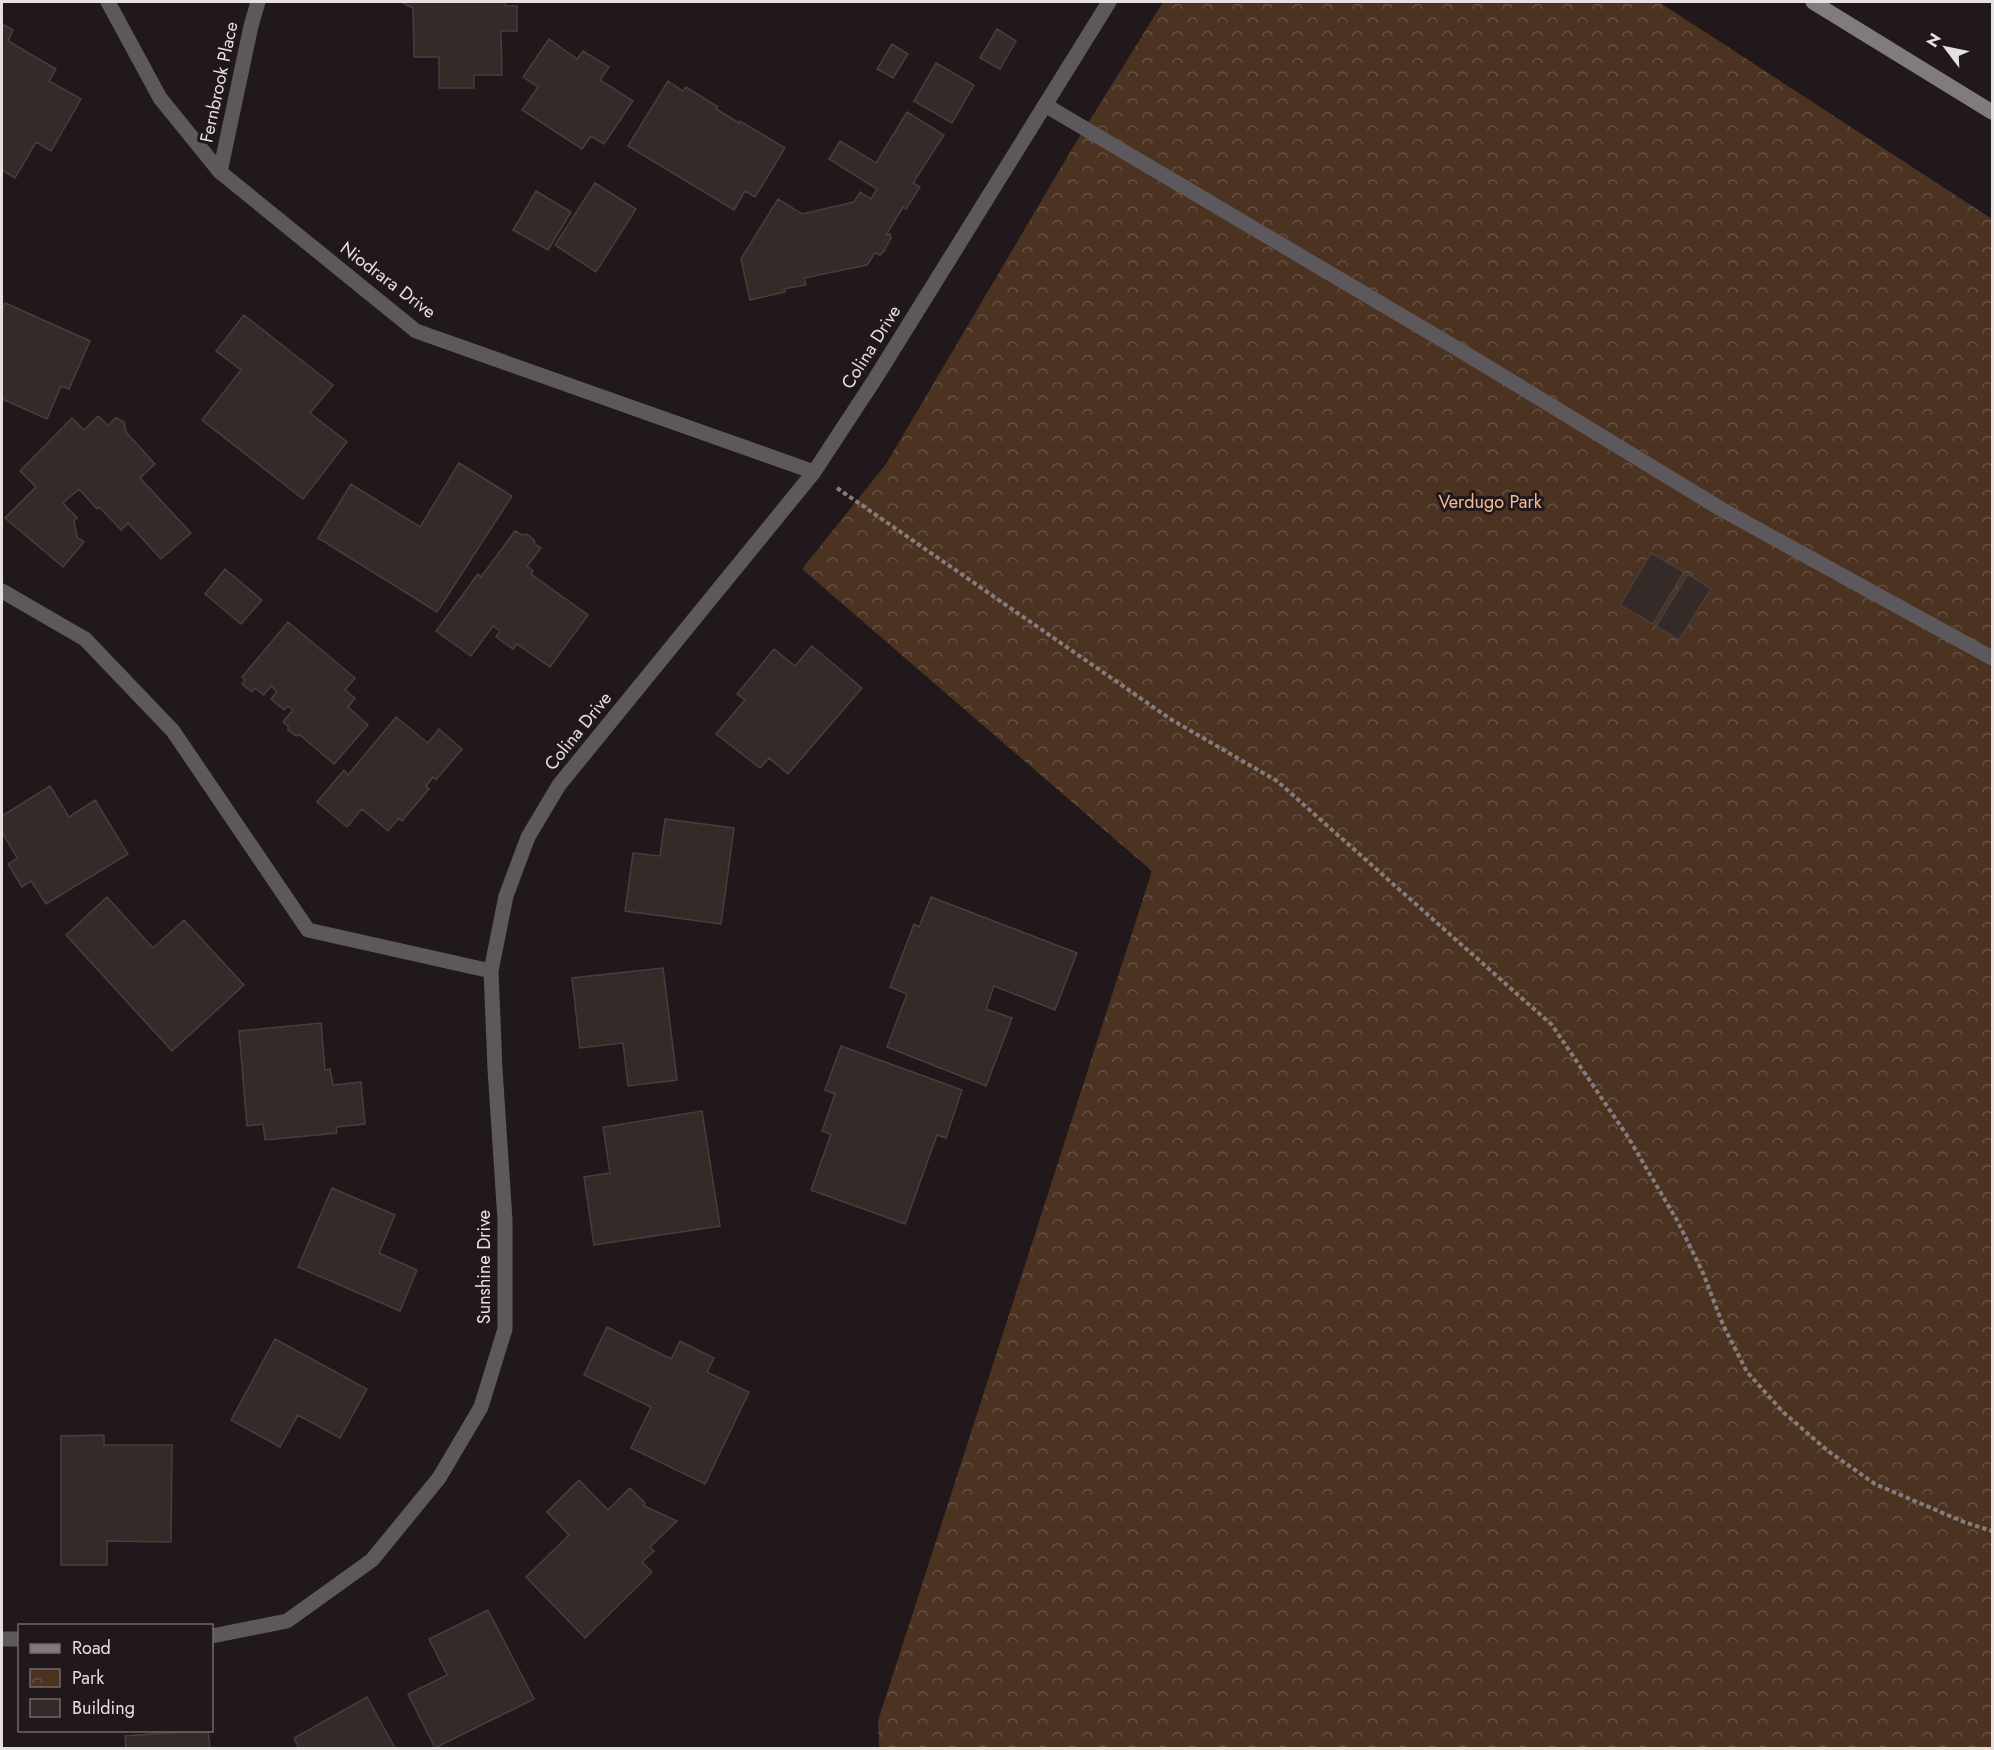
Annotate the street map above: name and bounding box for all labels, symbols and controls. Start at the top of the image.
north arrow [1916,18,1976,78]
street label: Fernbrook Place [193,19,245,145]
text: N [1921,29,1947,52]
street label: Niodrara Drive [335,235,441,325]
street label: Colina Drive [835,300,907,394]
park label: Verdugo Park [1438,489,1542,515]
street label: Colina Drive [538,686,618,776]
street label: Sunshine Drive [471,1210,497,1324]
legend [18,1624,213,1732]
text: Road [72,1635,111,1661]
text: Park [72,1665,104,1691]
text: Building [72,1695,135,1721]

